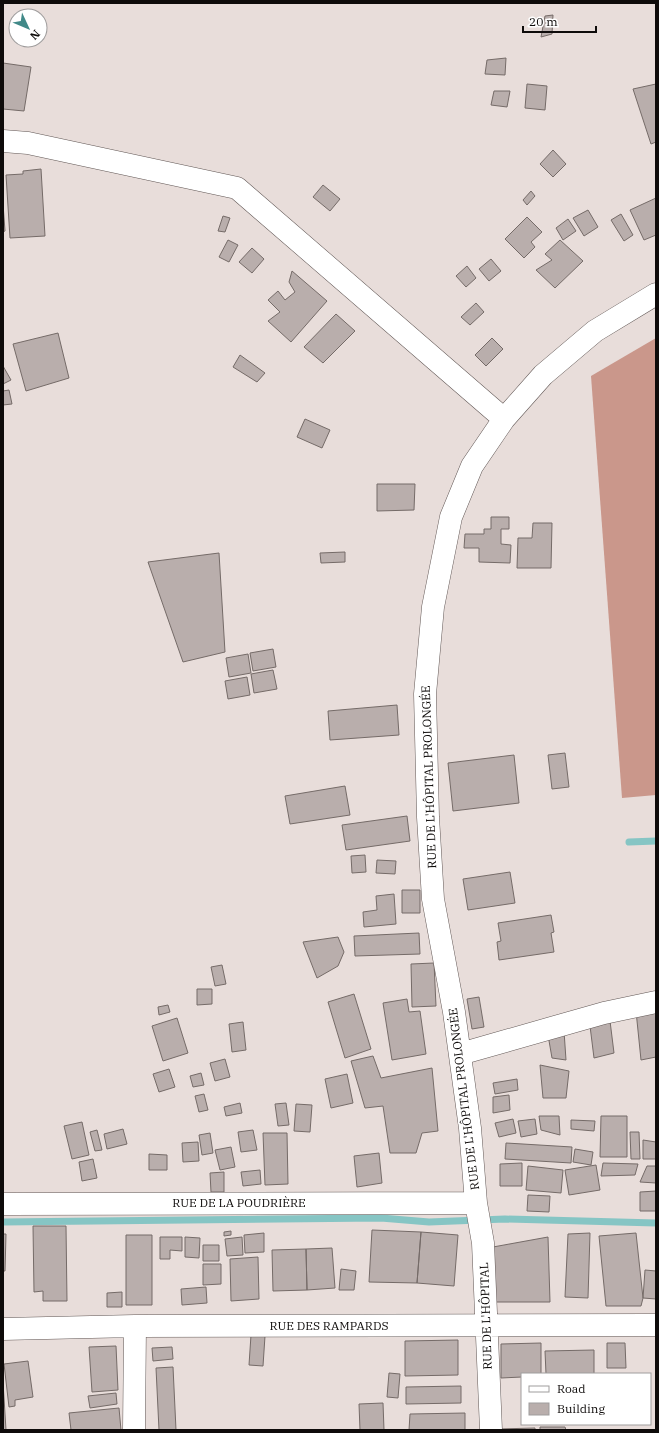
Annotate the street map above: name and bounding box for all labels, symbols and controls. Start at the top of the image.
north arrow [8,8,48,48]
scale bar [523,8,596,34]
text: 20 m [529,14,558,29]
text: N [27,27,43,43]
street label: RUE DE L'HÔPITAL PROLONGÉE [418,685,439,869]
street label: RUE DE L'HÔPITAL PROLONGÉE [445,1007,482,1191]
street label: RUE DE LA POUDRIÈRE [172,1195,306,1210]
street label: RUE DE L'HÔPITAL [476,1262,495,1370]
street label: RUE DES RAMPARDS [270,1318,388,1333]
legend [521,1373,651,1425]
text: Road [557,1381,586,1396]
text: Building [557,1401,605,1416]

